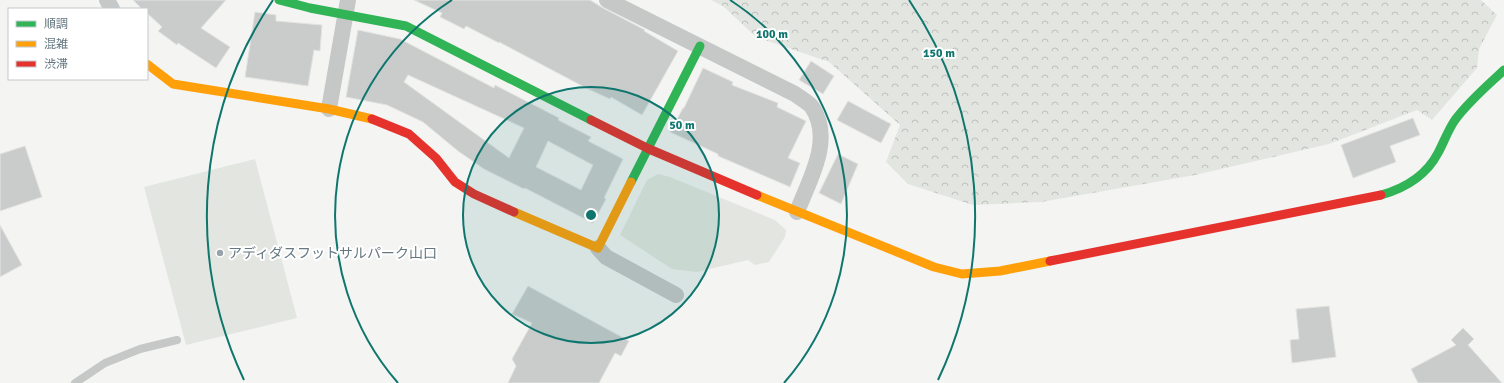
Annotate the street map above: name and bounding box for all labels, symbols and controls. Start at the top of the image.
legend [8,8,148,80]
text: 順調 [44,17,68,32]
text: 100 m [756,27,788,42]
text: 混雑 [44,37,68,52]
text: 150 m [923,46,955,61]
text: 渋滞 [44,57,68,72]
text: 50 m [669,118,695,133]
centre of rings [584,208,598,222]
place label: アディダスフットサルパーク山口 [228,245,437,262]
marker: アディダスフットサルパーク山口 [215,248,225,258]

